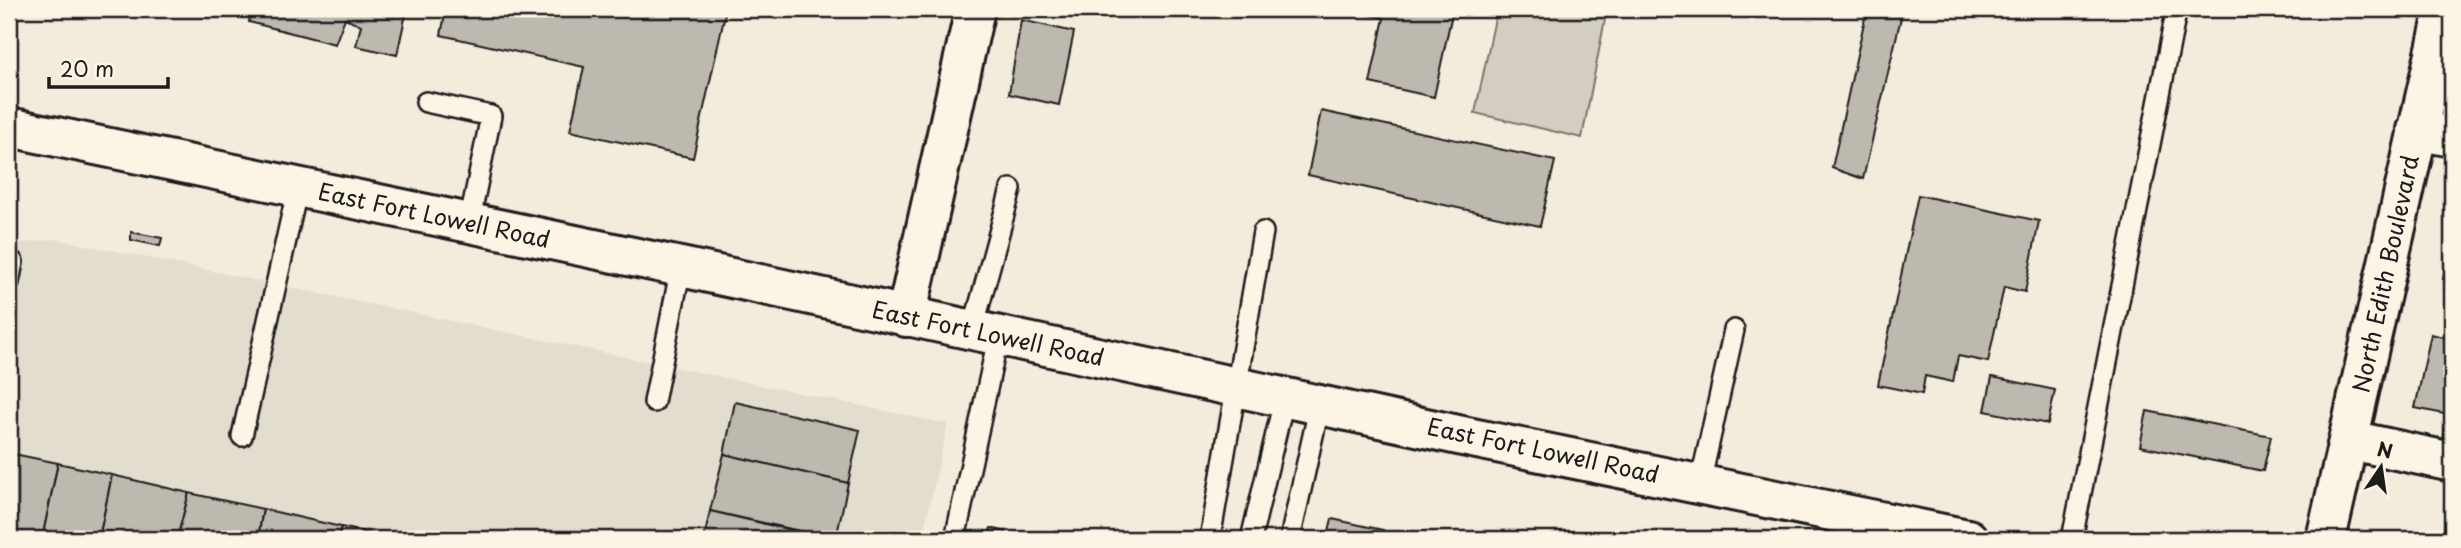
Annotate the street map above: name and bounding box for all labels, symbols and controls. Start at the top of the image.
scale bar [49,46,168,90]
text: 20 m [60,52,114,84]
street label: North Edith Boulevard [2342,152,2427,396]
street label: East Fort Lowell Road [315,173,554,256]
street label: East Fort Lowell Road [869,291,1108,374]
street label: East Fort Lowell Road [1424,408,1663,491]
north arrow [2346,433,2416,503]
text: N [2375,434,2396,465]

